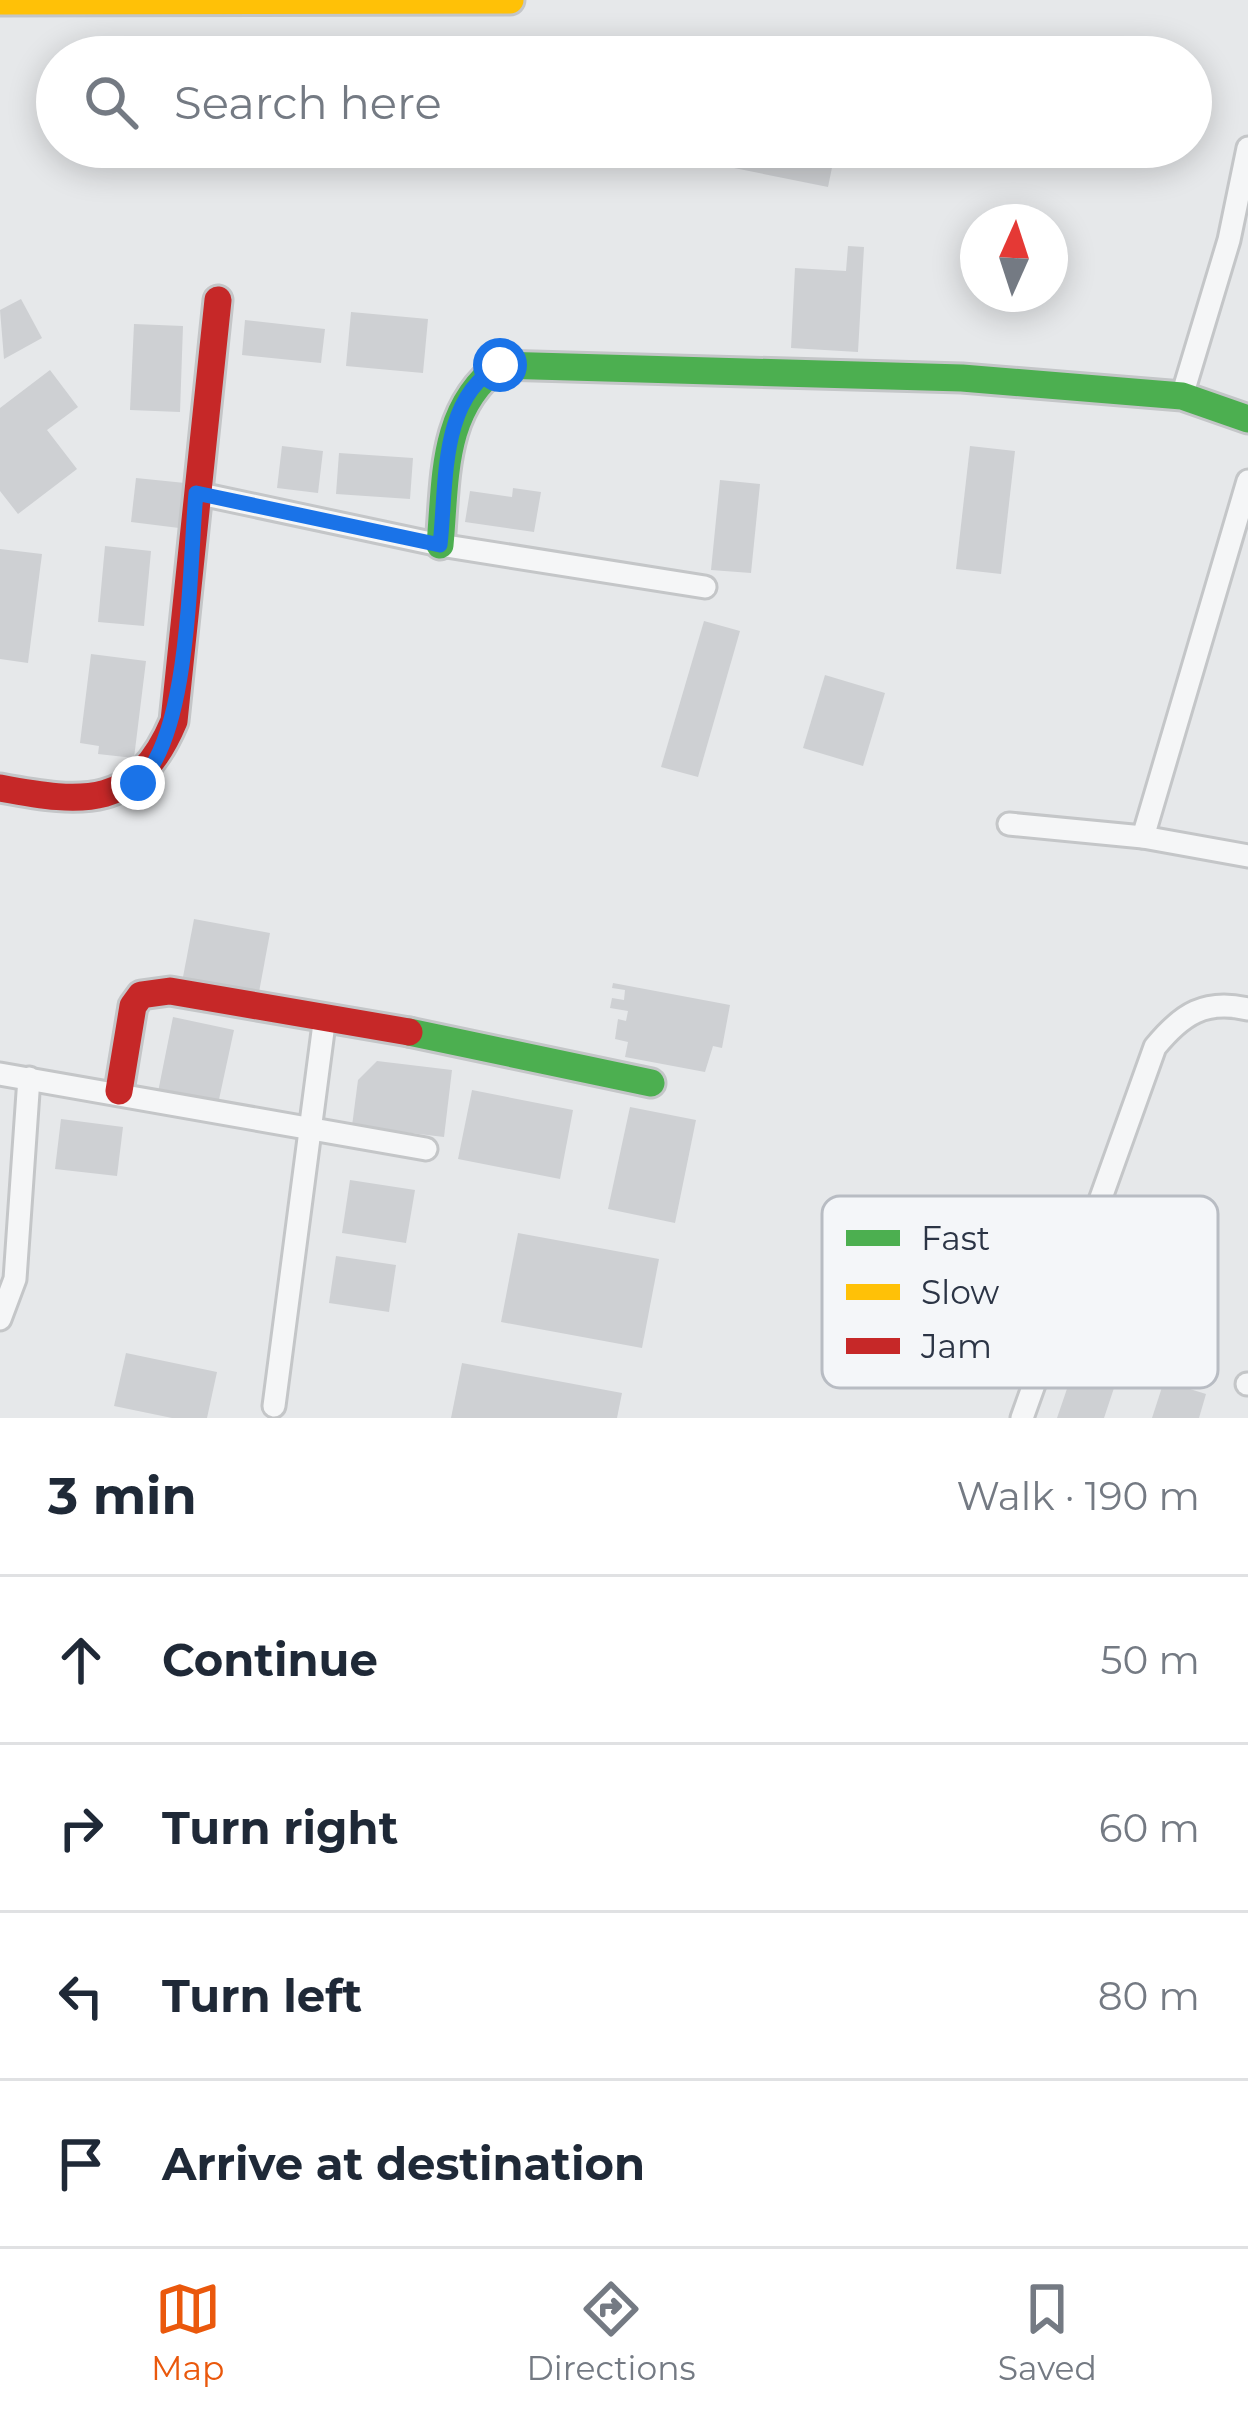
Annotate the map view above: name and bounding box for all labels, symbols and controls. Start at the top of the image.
search box [36,36,1212,168]
icon: search [78,69,144,135]
text: Search here [174,75,442,130]
north arrow [960,204,1068,312]
route start [473,338,527,392]
route end [111,756,165,810]
legend [822,1196,1218,1388]
text: Fast [921,1218,990,1258]
text: Slow [921,1272,999,1312]
text: Jam [920,1326,992,1366]
text: 3 min [48,1465,197,1527]
text: Walk · 190 m [956,1472,1200,1520]
icon: ahead [48,1627,114,1693]
text: Continue [162,1632,378,1687]
text: 50 m [1101,1636,1200,1684]
icon: right [48,1795,114,1861]
text: Turn right [162,1800,398,1855]
text: 60 m [1099,1804,1200,1852]
icon: left [48,1963,114,2029]
text: Turn left [162,1968,362,2023]
text: 80 m [1098,1972,1200,2020]
icon: arrive [48,2131,114,2197]
text: Arrive at destination [162,2136,645,2191]
tab: Map [151,2276,224,2388]
tab: Directions [527,2276,696,2388]
tab: Saved [998,2276,1097,2388]

